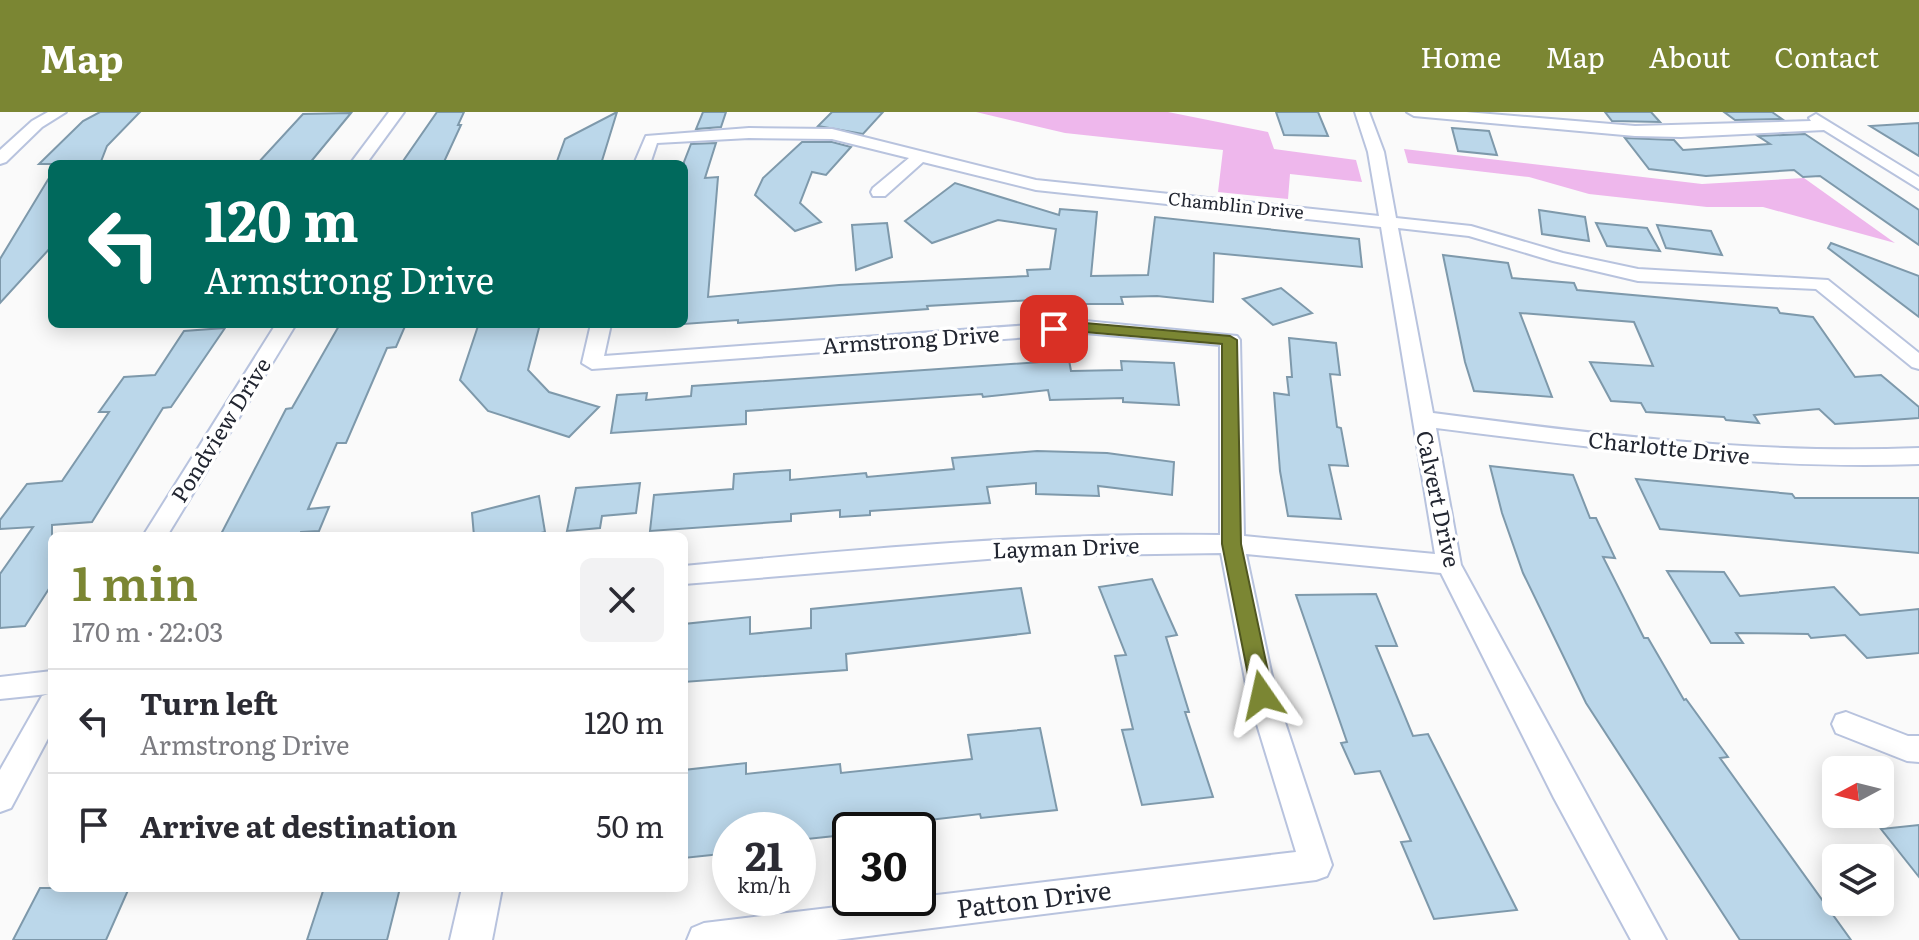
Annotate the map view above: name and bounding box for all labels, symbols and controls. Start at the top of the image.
text: Map [40,28,124,85]
text: Home [1420,35,1501,77]
text: Map [1545,35,1605,77]
text: About [1649,35,1730,77]
text: Contact [1774,35,1879,77]
text: 120 m [204,176,359,259]
street label: Chamblin Drive [1167,184,1305,225]
icon: left [72,192,176,296]
text: Armstrong Drive [204,252,494,305]
pin [1020,295,1088,363]
icon: arrive [1032,307,1076,351]
street label: Armstrong Drive [821,316,1000,361]
street label: Pondview Drive [162,350,278,508]
street label: Charlotte Drive [1587,422,1752,471]
street label: Calvert Drive [1409,427,1470,570]
street label: Layman Drive [992,527,1140,566]
text: 1 min [72,545,198,616]
button: close [580,558,664,642]
text: 170 m · 22:03 [72,611,223,650]
position arrow [1220,653,1304,737]
text: Turn left [140,680,278,724]
icon: left [72,699,116,743]
text: 120 m [584,699,664,743]
text: Armstrong Drive [140,724,350,763]
north arrow [1822,756,1894,828]
map controls [1822,756,1894,916]
icon: arrive [72,803,116,847]
text: Arrive at destination [140,803,457,847]
text: 50 m [596,803,664,847]
speed limit sign: 30 [832,812,936,916]
text: 21 [745,824,783,883]
button: layers [1822,844,1894,916]
text: km/h [737,869,791,899]
street label: Patton Drive [954,869,1113,926]

